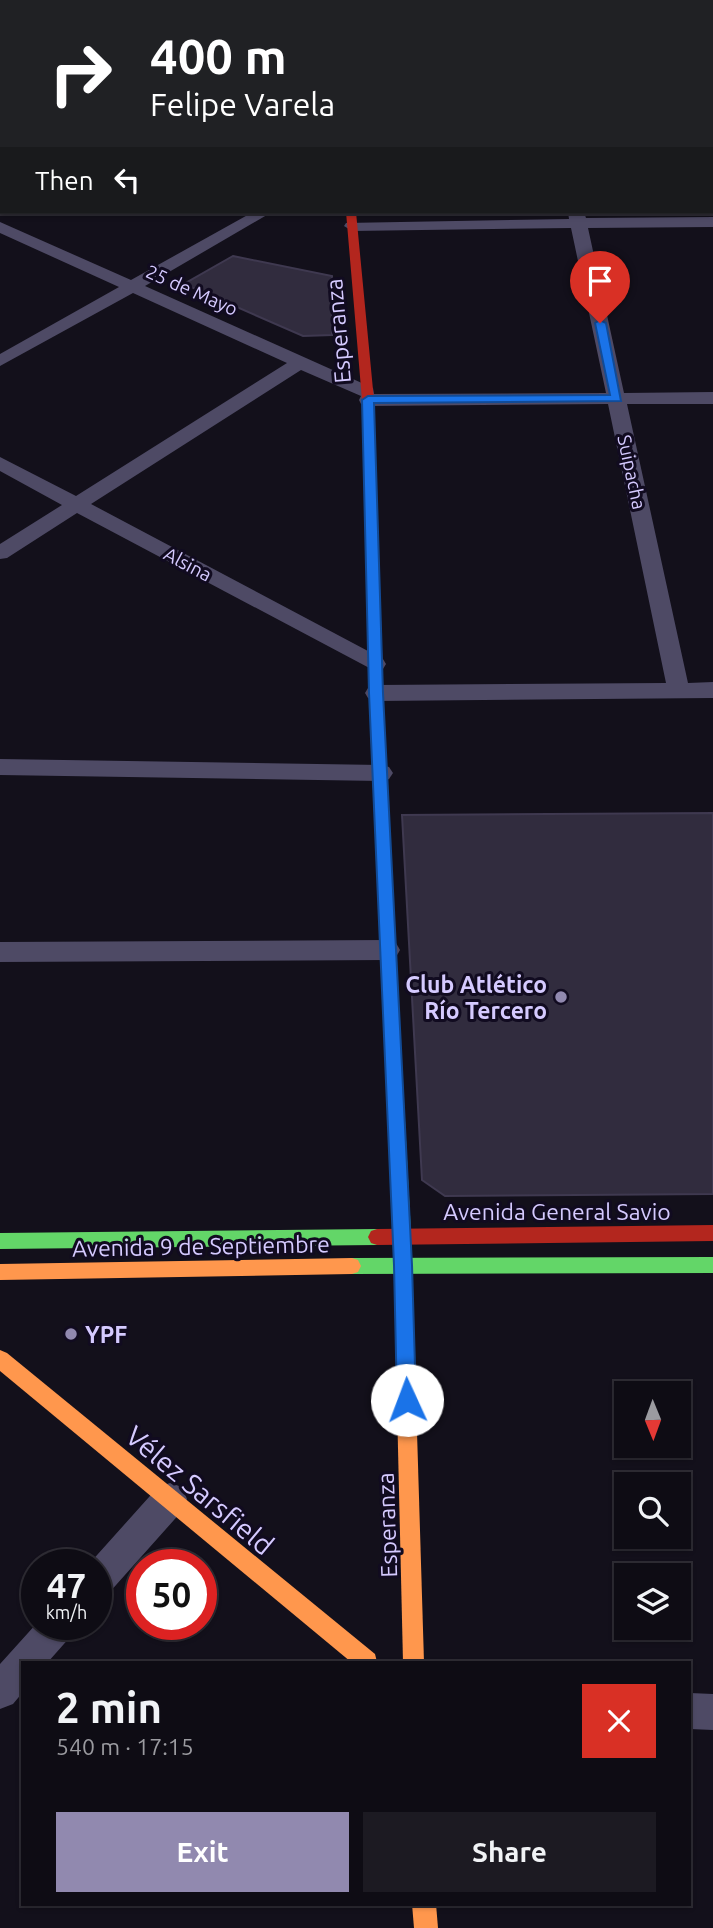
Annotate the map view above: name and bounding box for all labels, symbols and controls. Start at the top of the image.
icon: right [35,28,126,119]
text: 400 m [150,28,287,83]
text: Felipe Varela [150,86,335,122]
icon: left [108,161,146,199]
text: Then [35,166,94,195]
pin [570,251,630,323]
street label: 25 de Mayo [143,260,241,320]
icon: arrive [581,262,619,300]
street label: Esperanza [321,278,355,384]
street label: Suipacha [613,433,651,511]
street label: Alsina [160,542,216,586]
place label: Club Atlético Río Tercero [405,972,547,1023]
marker: Club Atlético Río Tercero [553,989,569,1005]
street label: Avenida General Savio [443,1199,671,1224]
street label: Avenida 9 de Septiembre [72,1231,330,1261]
place label: YPF [85,1322,127,1347]
marker: YPF [63,1326,79,1342]
position arrow [370,1363,444,1437]
north arrow [614,1381,691,1458]
map controls [614,1381,691,1640]
street label: Vélez Sarsfield [120,1419,280,1561]
street label: Esperanza [373,1472,401,1578]
button: search [614,1472,691,1549]
speed limit sign: 50 [126,1549,217,1640]
button: layers [614,1563,691,1640]
text: 47 [47,1565,86,1605]
text: km/h [46,1602,87,1622]
text: 2 min [56,1684,162,1731]
button: close [582,1684,656,1758]
text: 540 m · 17:15 [56,1734,194,1759]
button: Exit [56,1812,349,1892]
button: Share [363,1812,656,1892]

